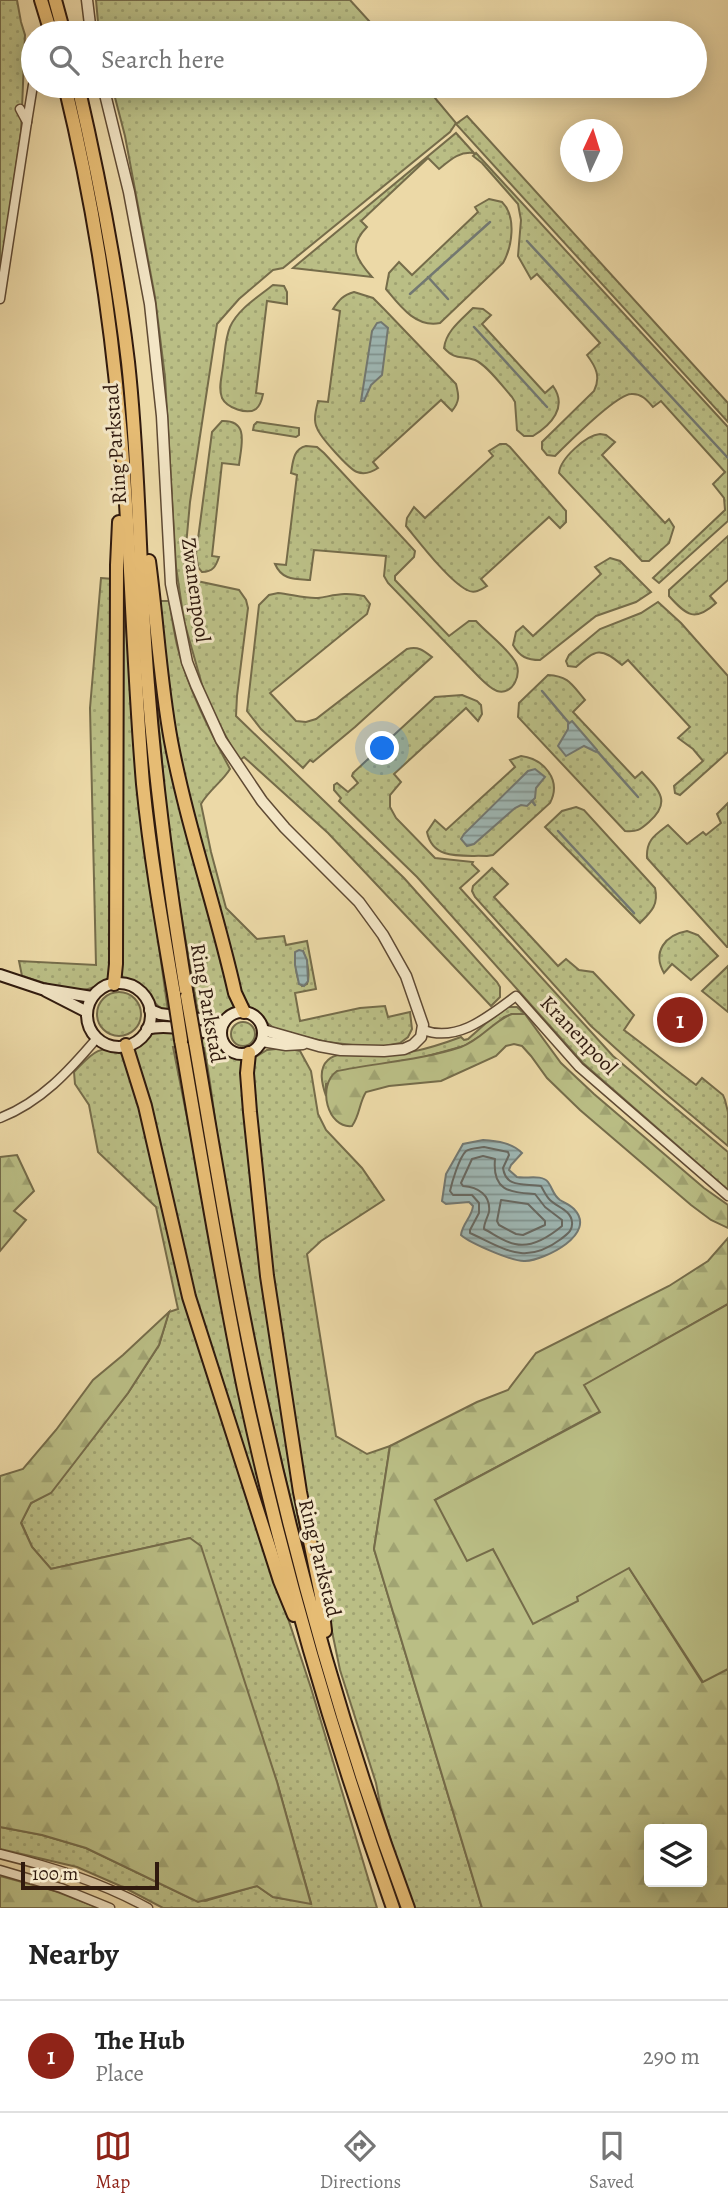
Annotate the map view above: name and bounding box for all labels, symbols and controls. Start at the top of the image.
search box [21,21,707,98]
icon: search [45,41,83,79]
text: Search here [101,42,225,77]
north arrow [560,119,623,182]
street label: Ring Parkstad [97,382,133,505]
street label: Zwanenpool [175,536,217,644]
your location [365,731,399,765]
street label: Ring Parkstad [184,941,232,1066]
street label: Kranenpool [534,989,624,1081]
pin: 1 [657,994,703,1046]
street label: Ring Parkstad [292,1496,348,1621]
map controls [644,1824,707,1887]
button: layers [644,1824,707,1887]
scale bar [21,1859,159,1891]
text: 100 m [32,1861,78,1887]
text: Nearby [28,1934,119,1974]
text: The Hub [95,2023,185,2058]
text: 1 [47,2041,55,2072]
text: 290 m [643,2041,700,2072]
text: Place [95,2058,144,2089]
tab: Map [94,2127,132,2195]
tab: Directions [320,2127,401,2195]
tab: Saved [589,2127,634,2195]

